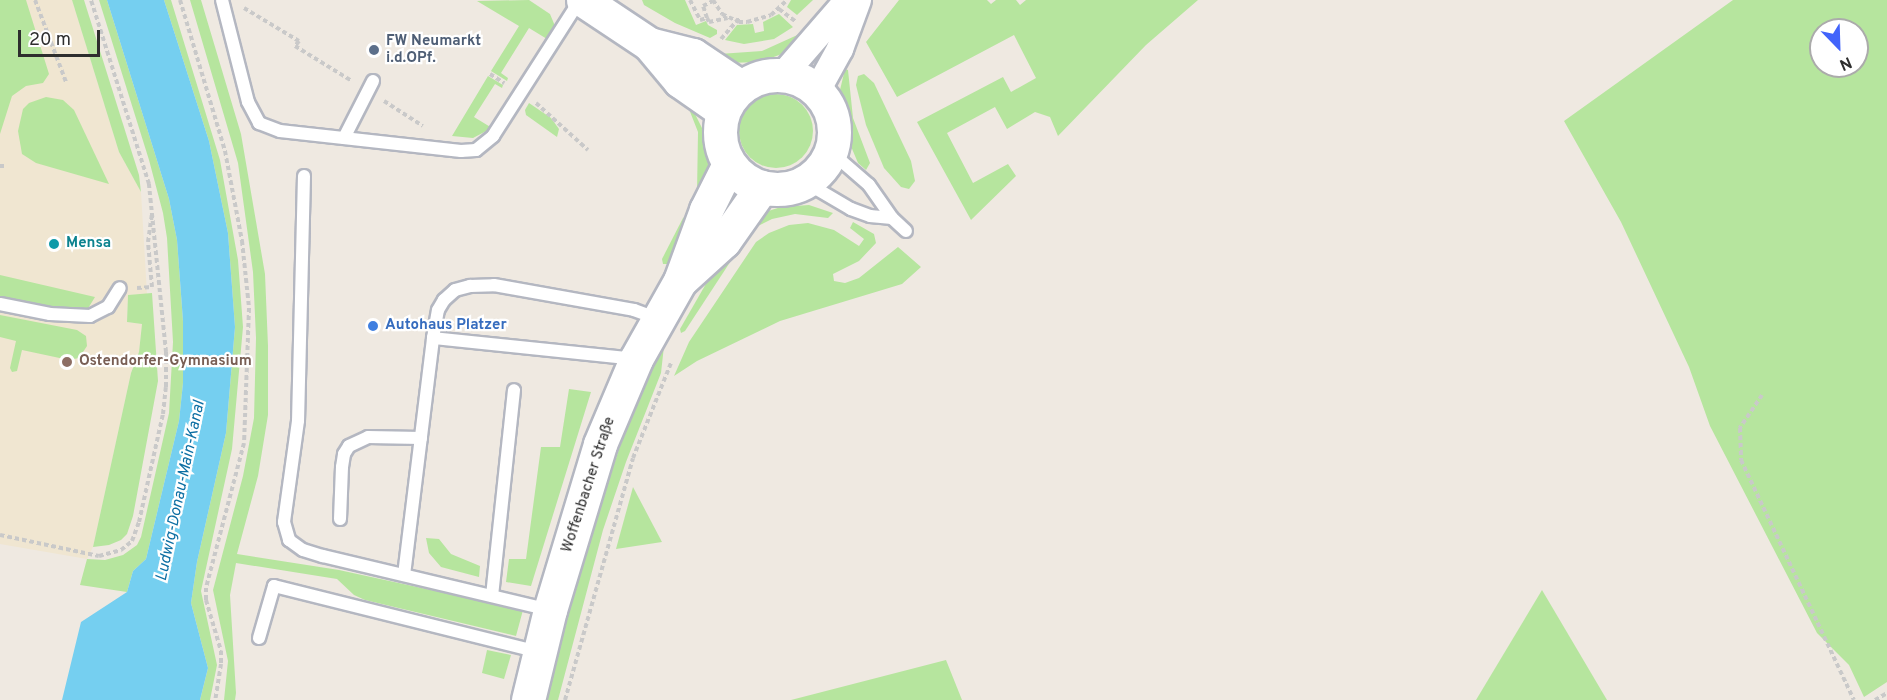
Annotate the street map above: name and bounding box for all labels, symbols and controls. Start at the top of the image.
scale bar [21,18,104,56]
north arrow [1809,18,1869,78]
text: 20 m [29,29,71,52]
place label: FW Neumarkt i.d.OPf. [386,32,481,67]
marker: FW Neumarkt i.d.OPf. [367,43,381,57]
text: N [1836,51,1854,74]
place label: Mensa [66,235,111,253]
marker: Mensa [47,237,61,251]
place label: Autohaus Platzer [385,317,507,335]
marker: Autohaus Platzer [366,319,380,333]
place label: Ostendorfer-Gymnasium [79,353,252,371]
marker: Ostendorfer-Gymnasium [60,355,74,369]
water label: Ludwig-Donau-Main-Kanal [153,399,209,583]
street label: Woffenbacher Straße [559,415,619,555]

